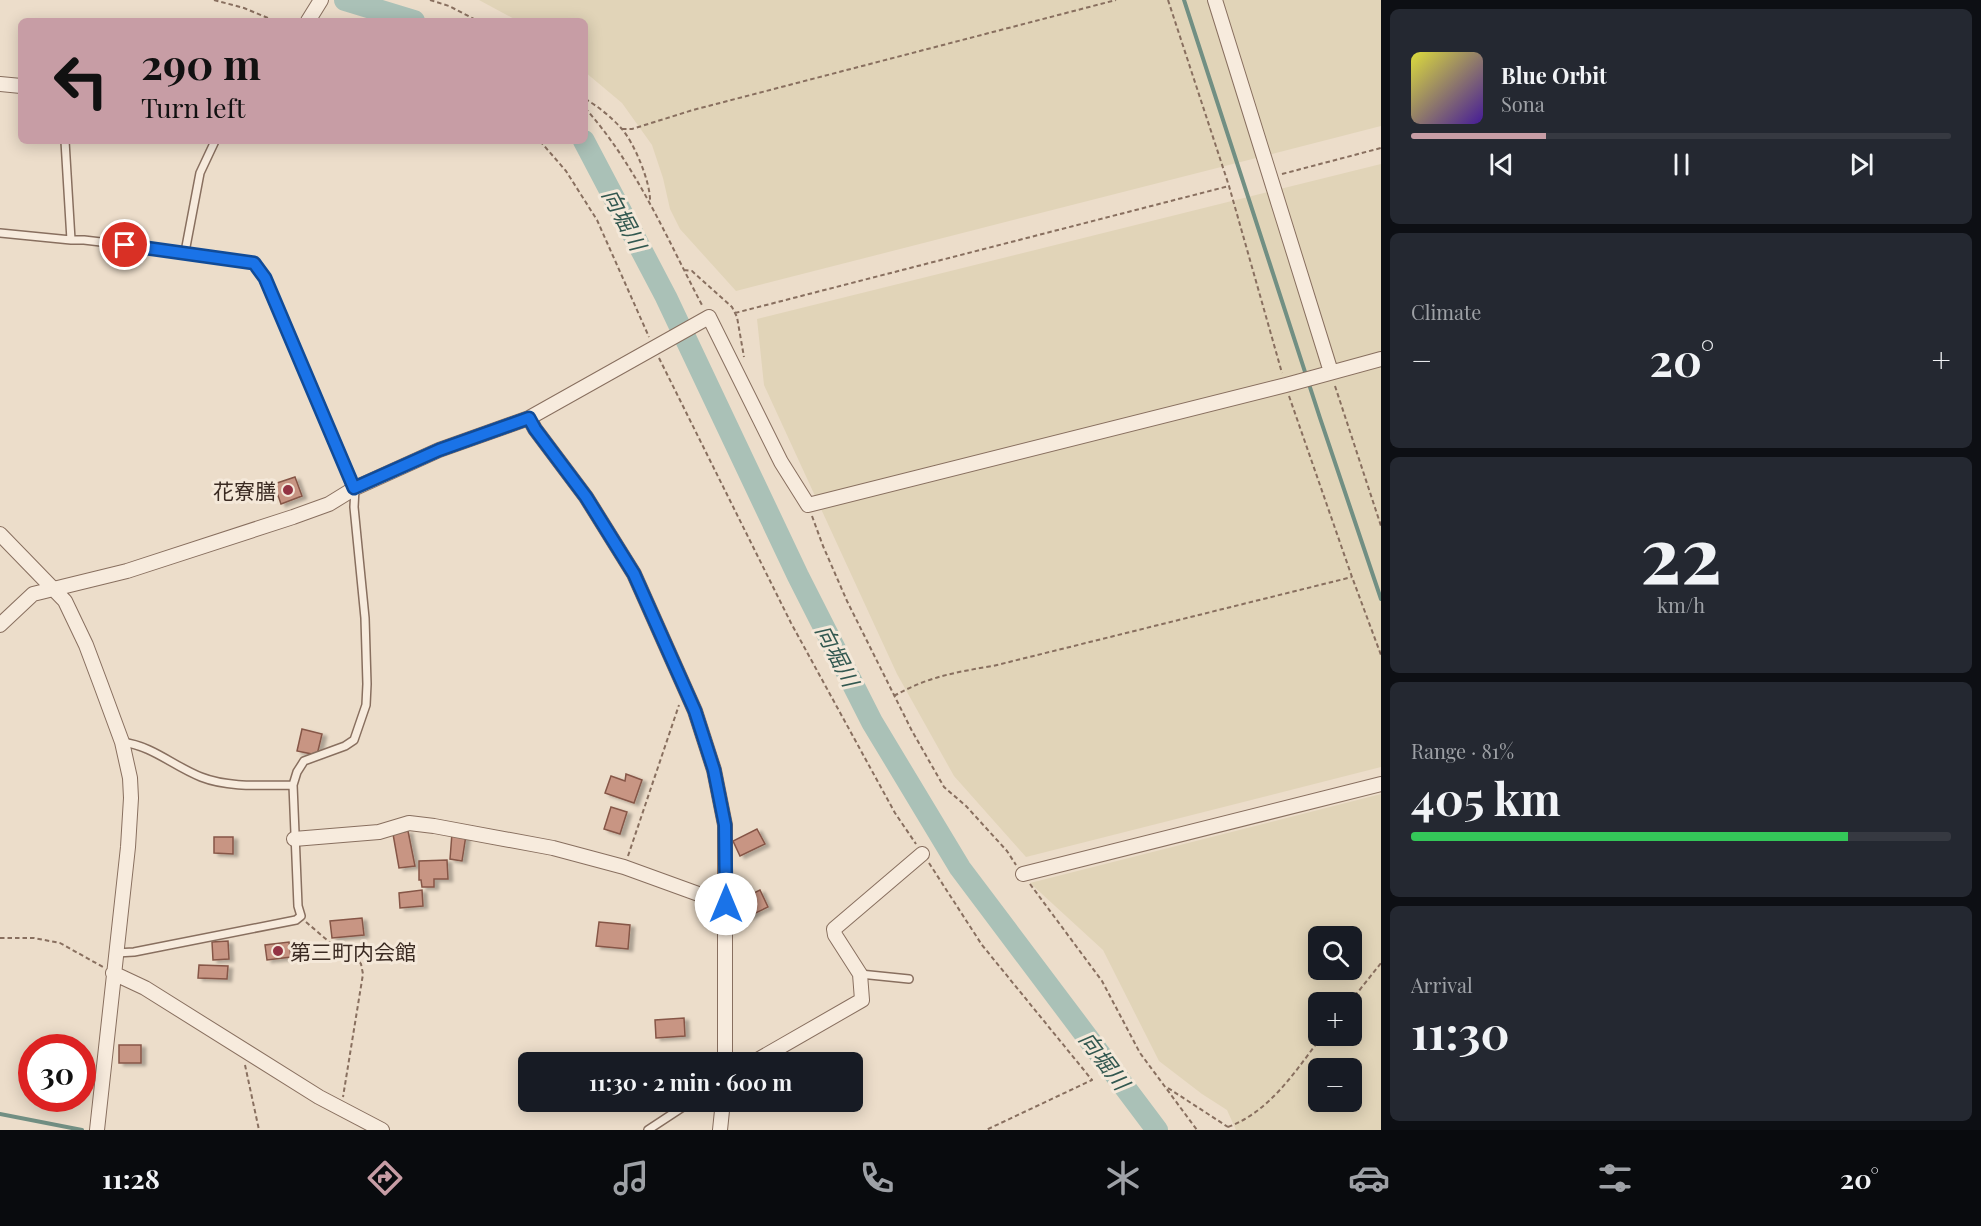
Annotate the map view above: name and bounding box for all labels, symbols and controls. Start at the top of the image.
text: 290 m [141,35,261,91]
icon: left [42,42,120,120]
text: Blue Orbit [1501,60,1607,90]
text: Turn left [141,89,245,125]
text: Sona [1501,90,1545,117]
icon: previous [1485,148,1518,181]
icon: pause [1665,148,1698,181]
icon: next [1845,148,1878,181]
water label: 向堀川 [596,183,655,257]
pin [99,219,150,270]
icon: arrive [108,228,141,261]
text: Climate [1411,298,1481,325]
text: 20° [1650,328,1714,388]
text: − [1411,337,1432,381]
text: + [1932,337,1951,381]
place label: 花寮膳 [213,476,276,504]
marker: 花寮膳 [281,483,295,497]
text: 22 [1640,500,1722,604]
text: km/h [1657,591,1705,618]
water label: 向堀川 [810,619,867,693]
text: Range · 81% [1411,737,1514,764]
text: 405 km [1411,767,1561,827]
position arrow [694,872,758,936]
map controls [1308,926,1362,1112]
button: search [1308,926,1362,980]
place label: 第三町内会館 [290,937,416,965]
marker: 第三町内会館 [271,944,285,958]
text: Arrival [1411,971,1473,998]
button: + [1308,992,1362,1046]
text: 11:30 [1411,1001,1510,1061]
water label: 向堀川 [1073,1025,1138,1097]
speed limit sign: 30 [18,1034,96,1112]
button: − [1308,1058,1362,1112]
text: 11:30 · 2 min · 600 m [589,1067,792,1097]
icon: directions [364,1157,406,1199]
icon: music [610,1157,652,1199]
icon: phone [856,1157,898,1199]
icon: climate [1102,1157,1144,1199]
icon: car [1348,1157,1390,1199]
icon: filters [1594,1157,1636,1199]
text: 11:28 [102,1160,160,1196]
text: 20° [1840,1160,1879,1196]

